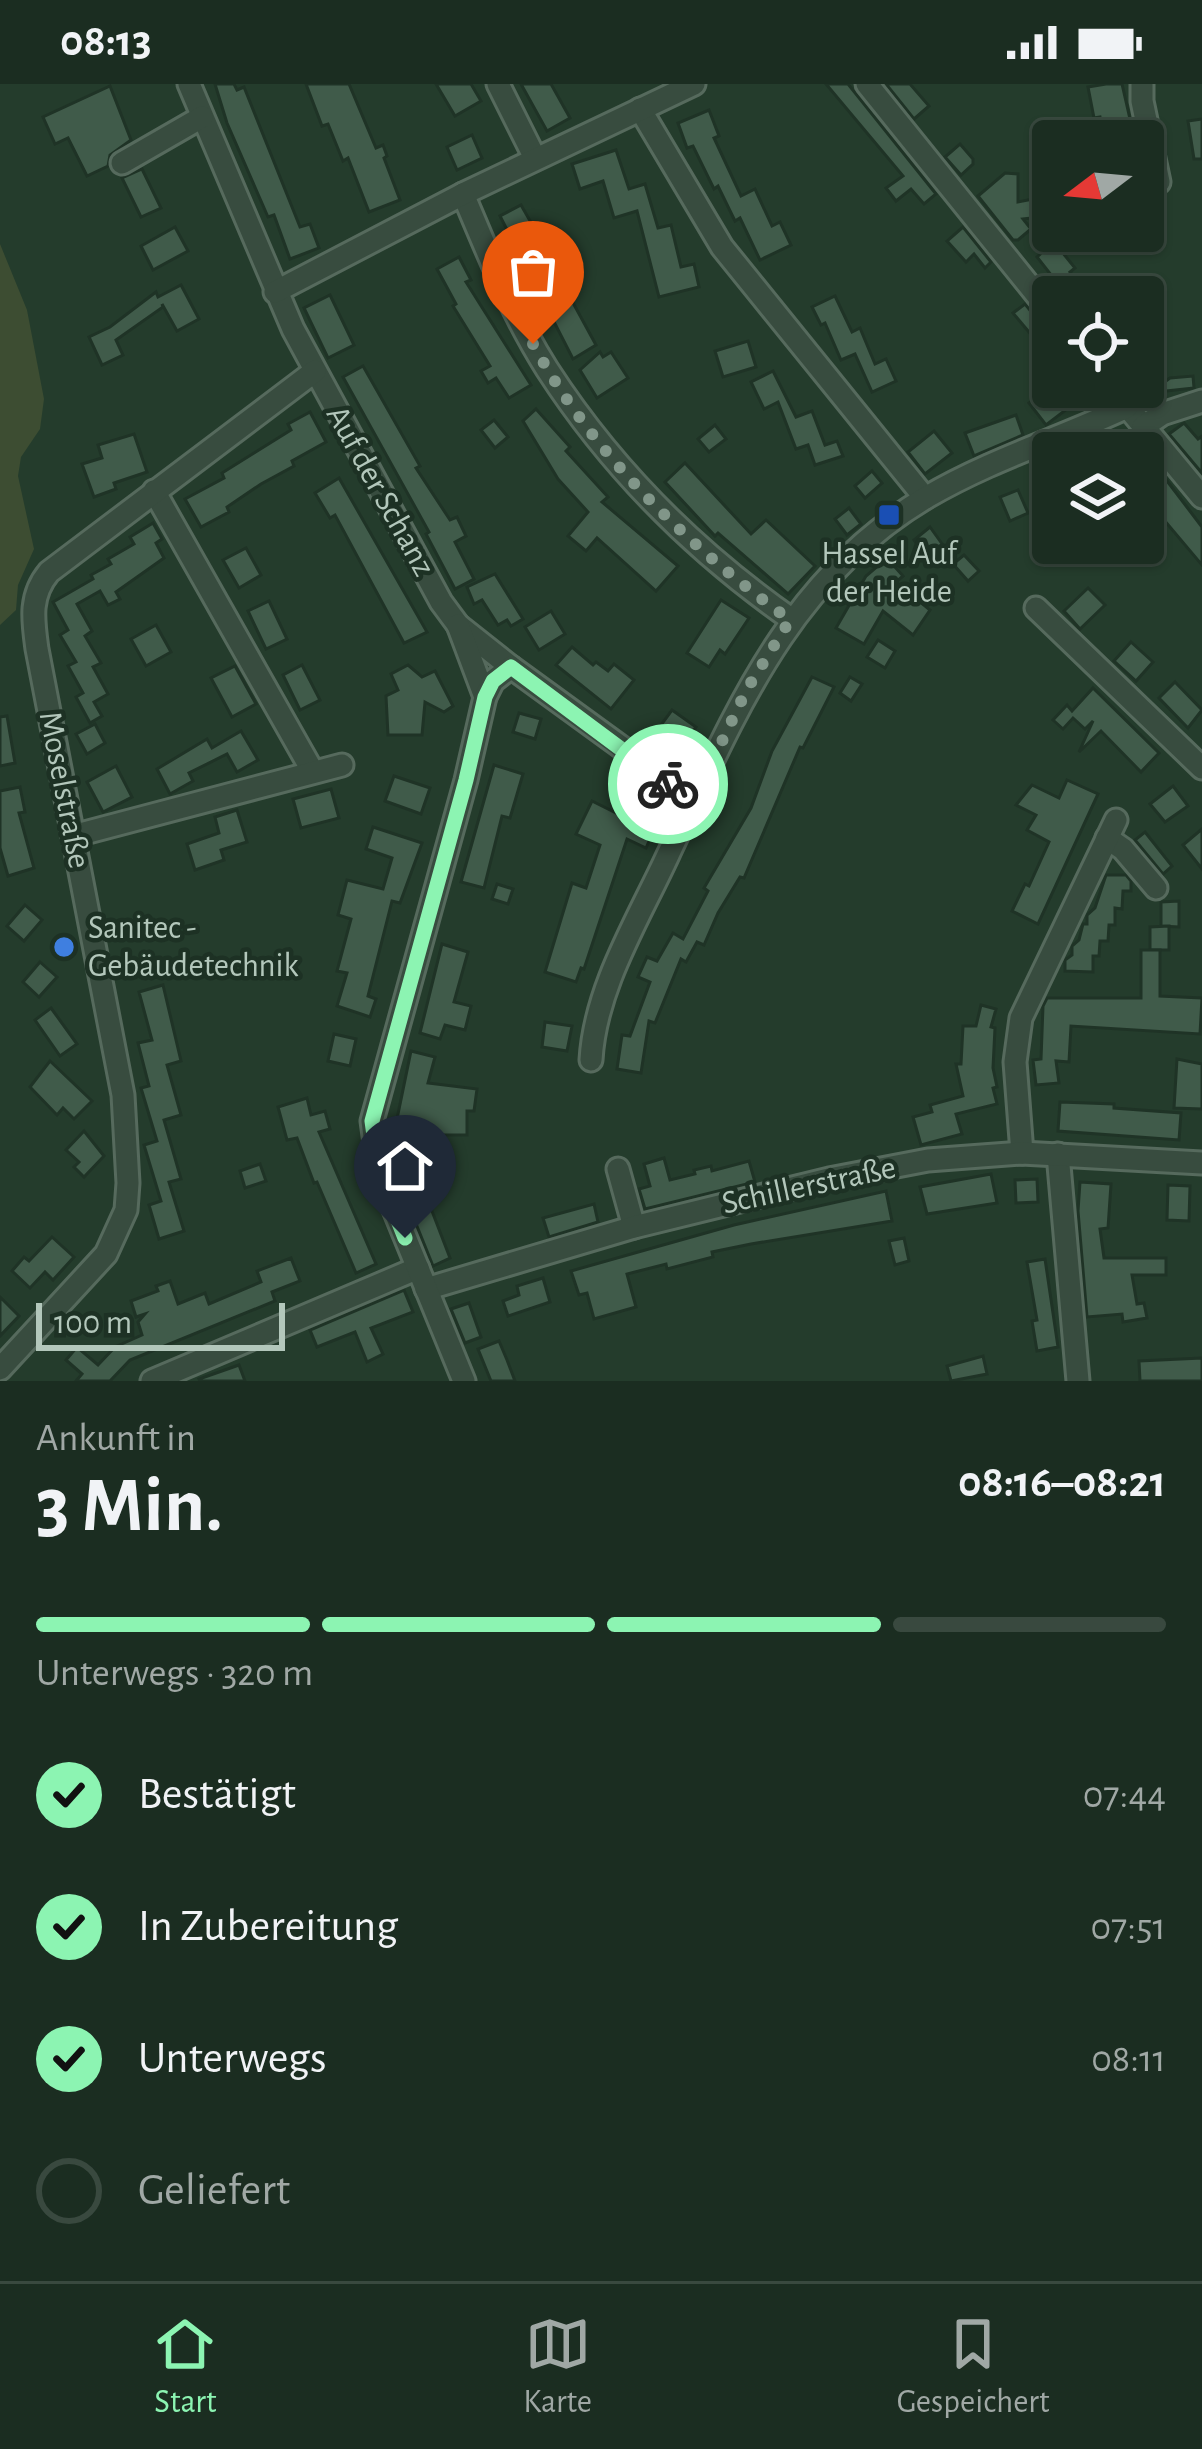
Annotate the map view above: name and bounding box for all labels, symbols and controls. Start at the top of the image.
text: 08:13 [60,19,152,64]
north arrow [1032,120,1164,252]
map controls [1032,120,1164,564]
pin [482,221,584,344]
icon: bag [500,239,566,305]
button: locate [1032,276,1164,408]
street label: Auf der Schanz [320,400,440,582]
button: layers [1032,432,1164,564]
marker: Hassel Auf der Heide [876,502,902,528]
place label: Hassel Auf der Heide [821,538,959,609]
street label: Moselstraße [33,709,95,871]
courier [608,724,728,844]
icon: bike [635,751,701,817]
place label: Sanitec - Gebäudetechnik [88,912,299,983]
marker: Sanitec - Gebäudetechnik [51,934,77,960]
pin [354,1115,456,1238]
icon: home [372,1133,438,1199]
street label: Schillerstraße [719,1151,899,1221]
scale bar [36,1297,285,1350]
text: 100 m [54,1307,132,1340]
text: Ankunft in [36,1419,196,1458]
text: 08:16–08:21 [958,1460,1166,1505]
text: 3 Min. [36,1468,223,1546]
text: Unterwegs · 320 m [36,1654,313,1693]
icon: check [36,1762,102,1828]
text: Bestätigt [138,1772,296,1817]
text: 07:44 [1083,1776,1166,1815]
icon: check [36,1894,102,1960]
text: In Zubereitung [138,1904,398,1949]
text: 07:51 [1090,1908,1166,1947]
icon: check [36,2026,102,2092]
text: Unterwegs [138,2036,327,2081]
text: 08:11 [1091,2040,1166,2079]
text: Geliefert [138,2168,290,2213]
tab: Start [152,2311,218,2423]
tab: Karte [523,2311,592,2423]
tab: Gespeichert [897,2311,1050,2423]

